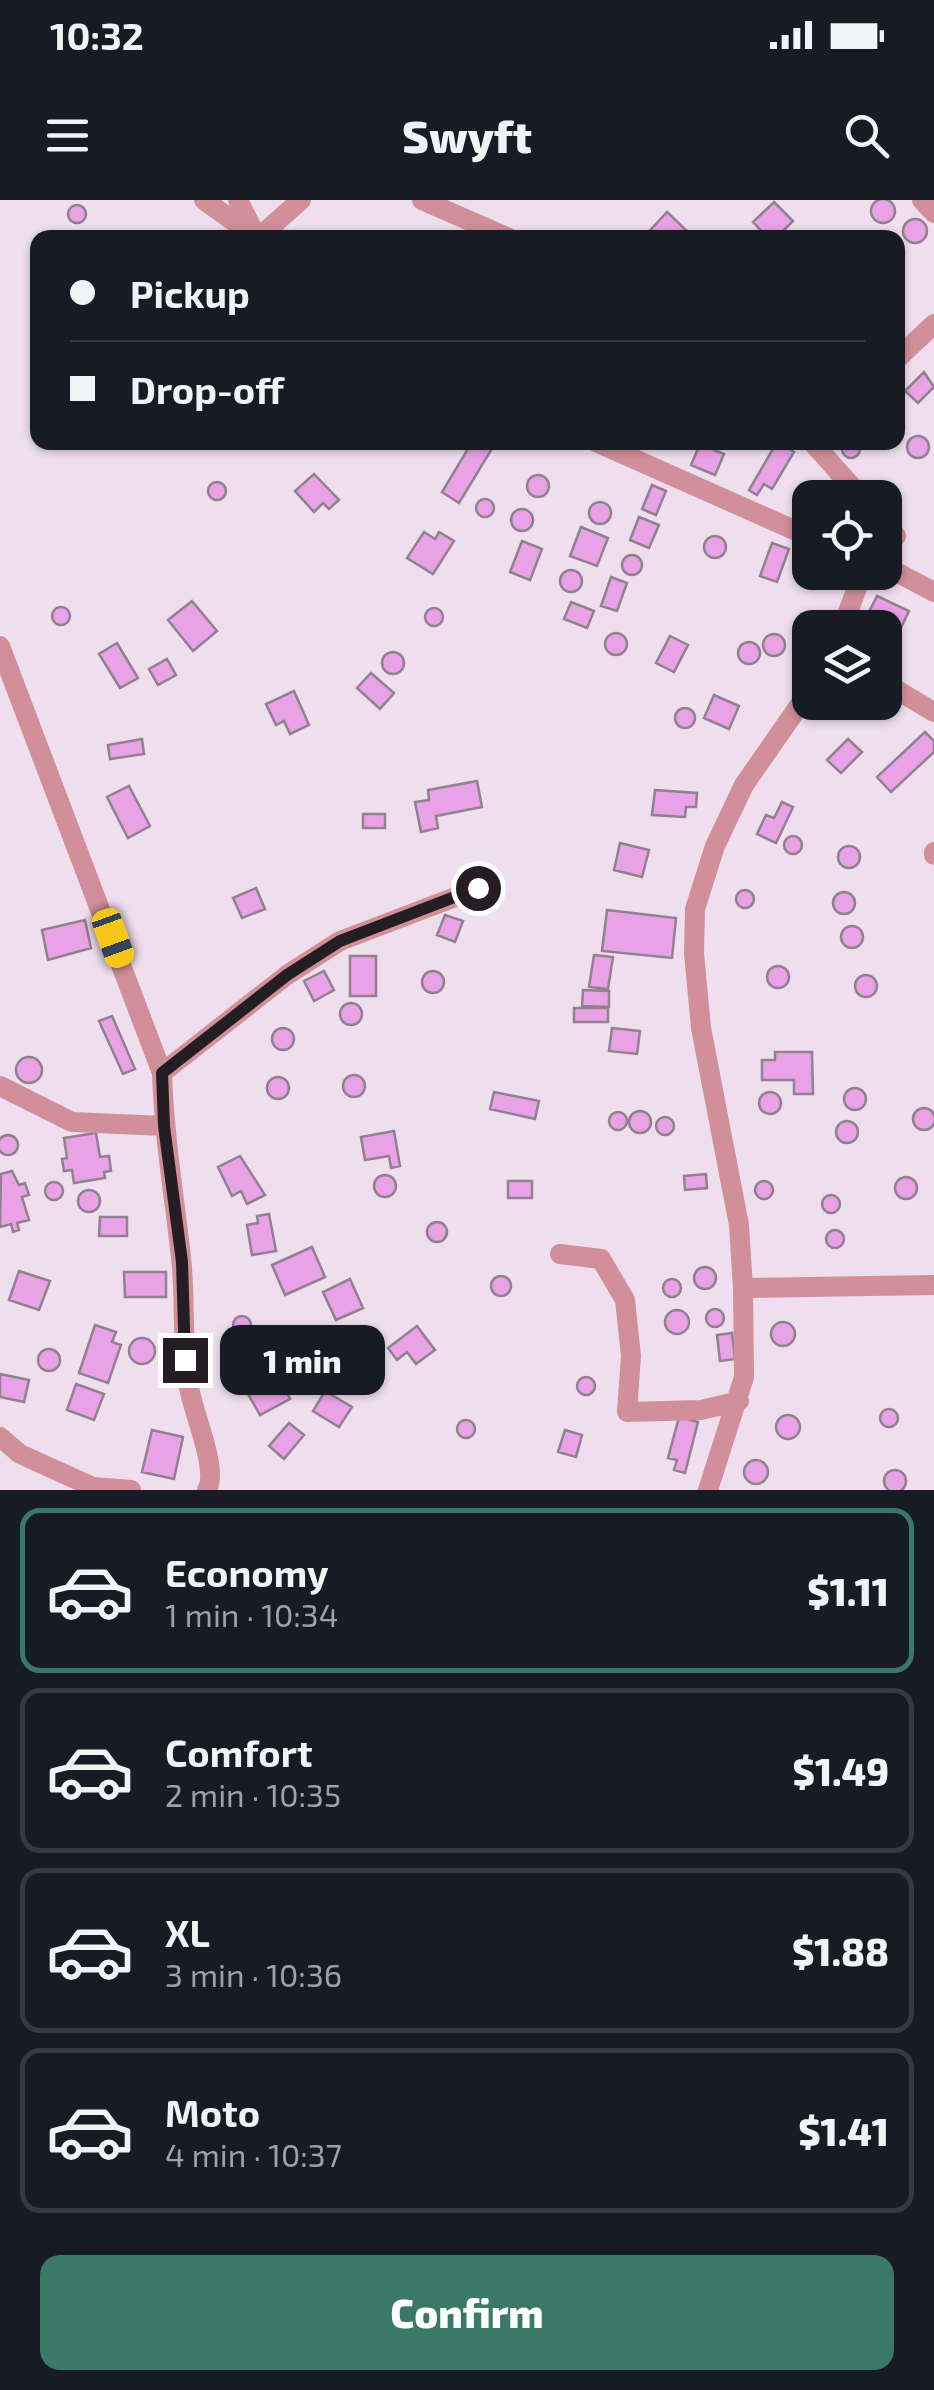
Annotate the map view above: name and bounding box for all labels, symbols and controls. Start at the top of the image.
text: 10:32 [50,12,144,58]
icon: menu [40,108,95,163]
text: Swyft [402,108,532,162]
icon: search [839,108,894,163]
text: Pickup [130,270,250,316]
text: Drop-off [130,366,284,412]
map controls [792,480,902,720]
button: locate [792,480,902,590]
button: layers [792,610,902,720]
route start [456,866,501,911]
car [89,905,137,971]
callout: 1 min [220,1325,385,1395]
route end [163,1338,208,1383]
text: 1 min [263,1341,342,1379]
icon: car [45,1546,135,1636]
text: Economy [165,1549,329,1595]
text: $1.11 [807,1568,889,1614]
text: 1 min · 10:34 [165,1595,338,1633]
icon: car [45,1726,135,1816]
text: Comfort [165,1729,313,1775]
text: $1.49 [793,1748,889,1794]
text: 2 min · 10:35 [165,1775,341,1813]
icon: car [45,1906,135,1996]
text: XL [165,1909,210,1955]
text: $1.88 [792,1928,889,1974]
text: 3 min · 10:36 [165,1955,342,1993]
icon: car [45,2086,135,2176]
text: Moto [165,2089,260,2135]
text: $1.41 [798,2108,889,2154]
text: 4 min · 10:37 [165,2135,342,2173]
button: Confirm [40,2255,894,2370]

